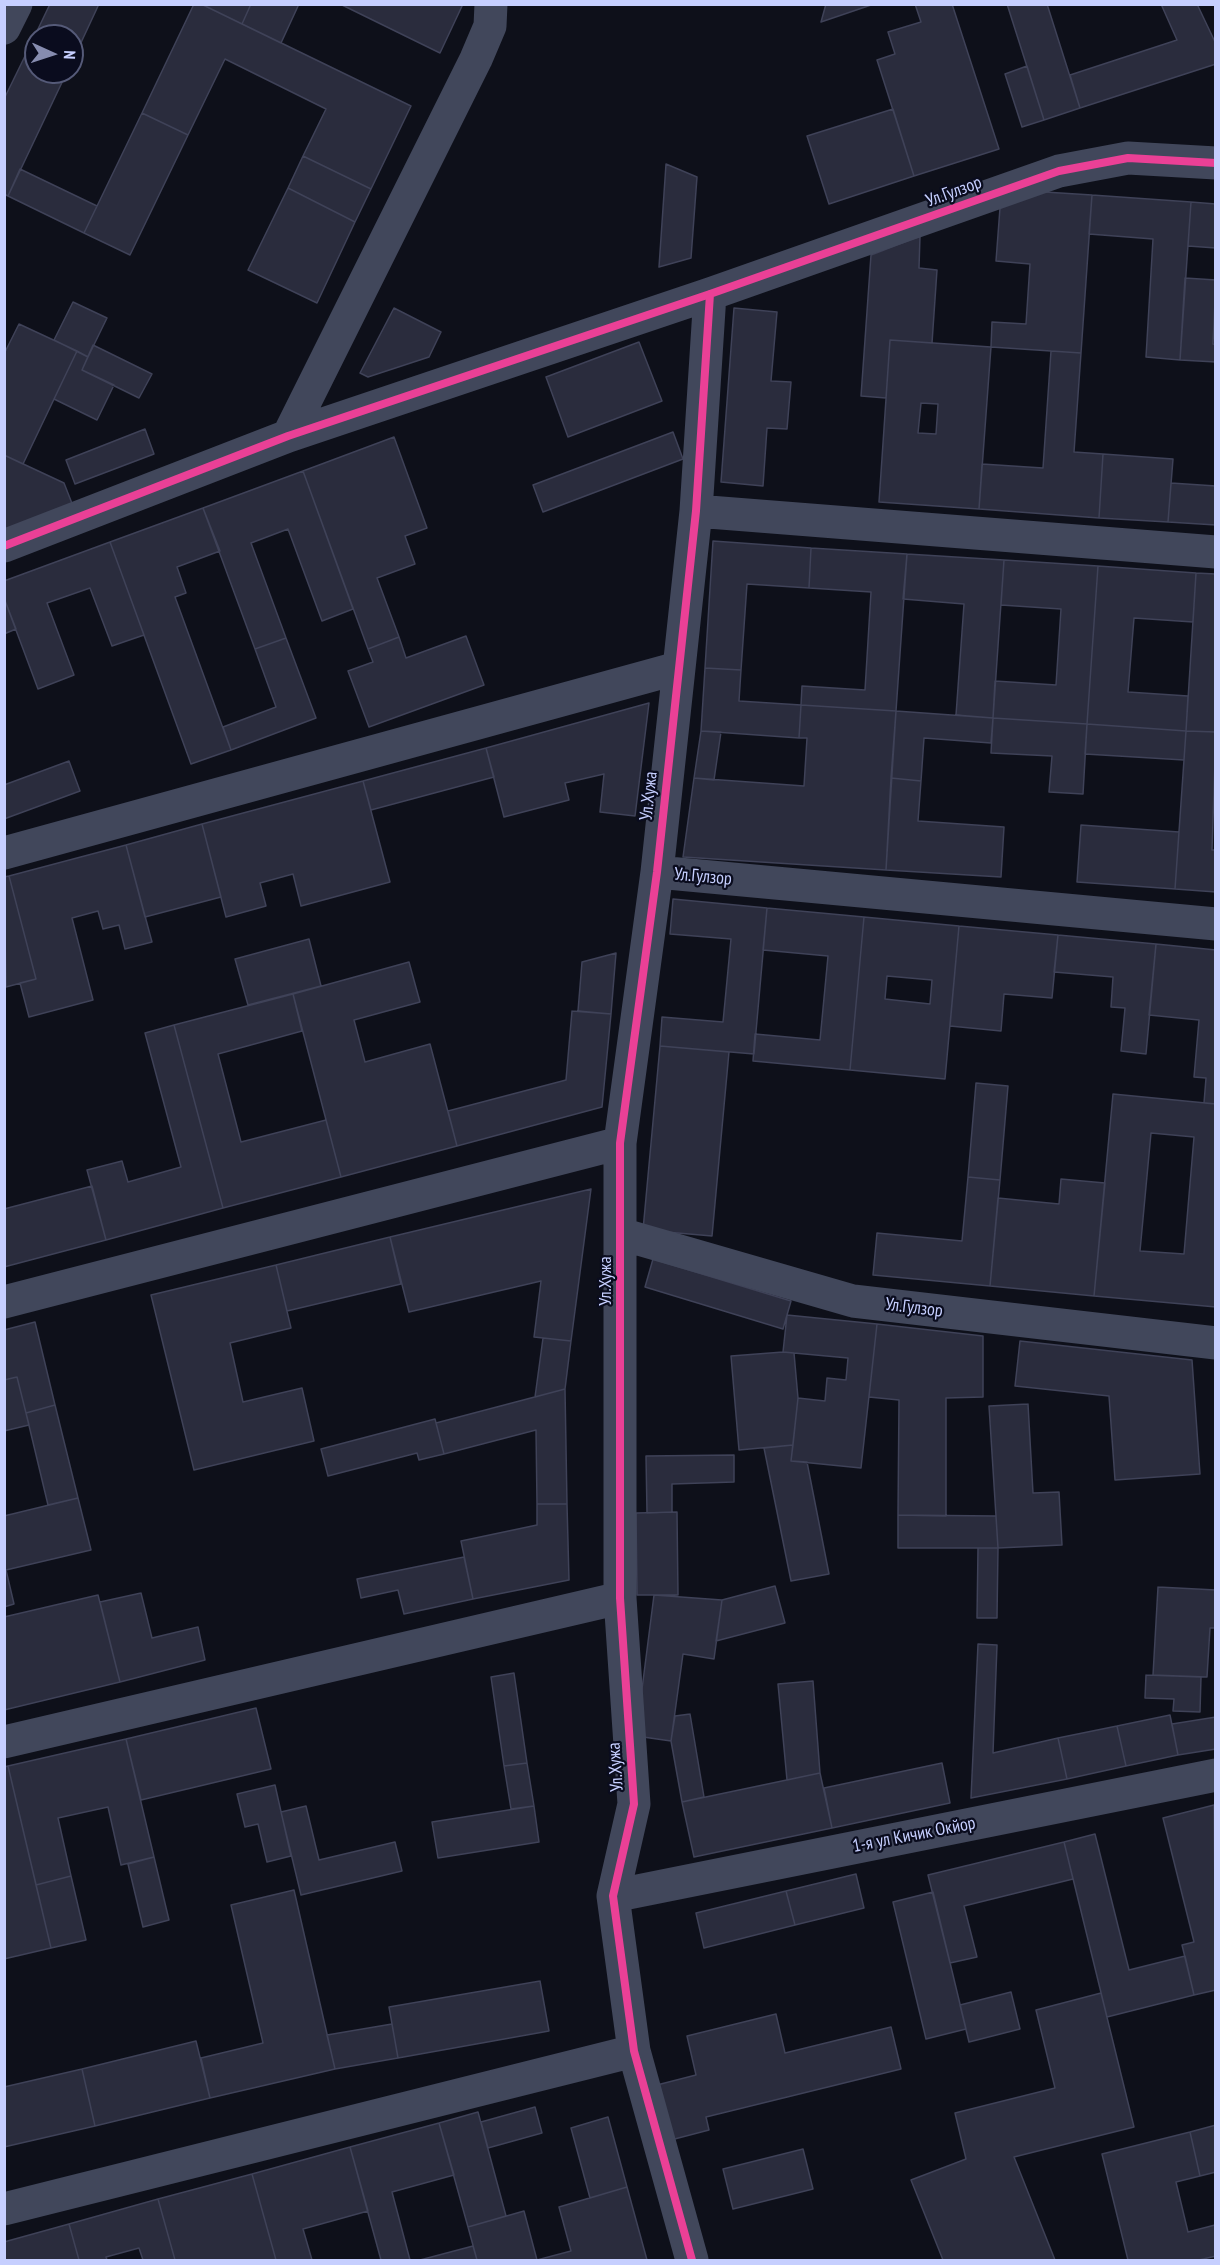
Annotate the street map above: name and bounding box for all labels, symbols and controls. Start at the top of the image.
north arrow [24,24,84,84]
text: N [60,50,80,60]
street label: Ул.Гулзор [923,172,985,212]
street label: Ул.Хужа [636,770,662,822]
street label: Ул.Гулзор [673,864,733,890]
street label: Ул.Хужа [595,1256,617,1306]
street label: Ул.Гулзор [884,1294,944,1322]
street label: Ул.Хужа [604,1742,628,1792]
street label: 1-я ул Кичик Окйор [851,1812,977,1858]

